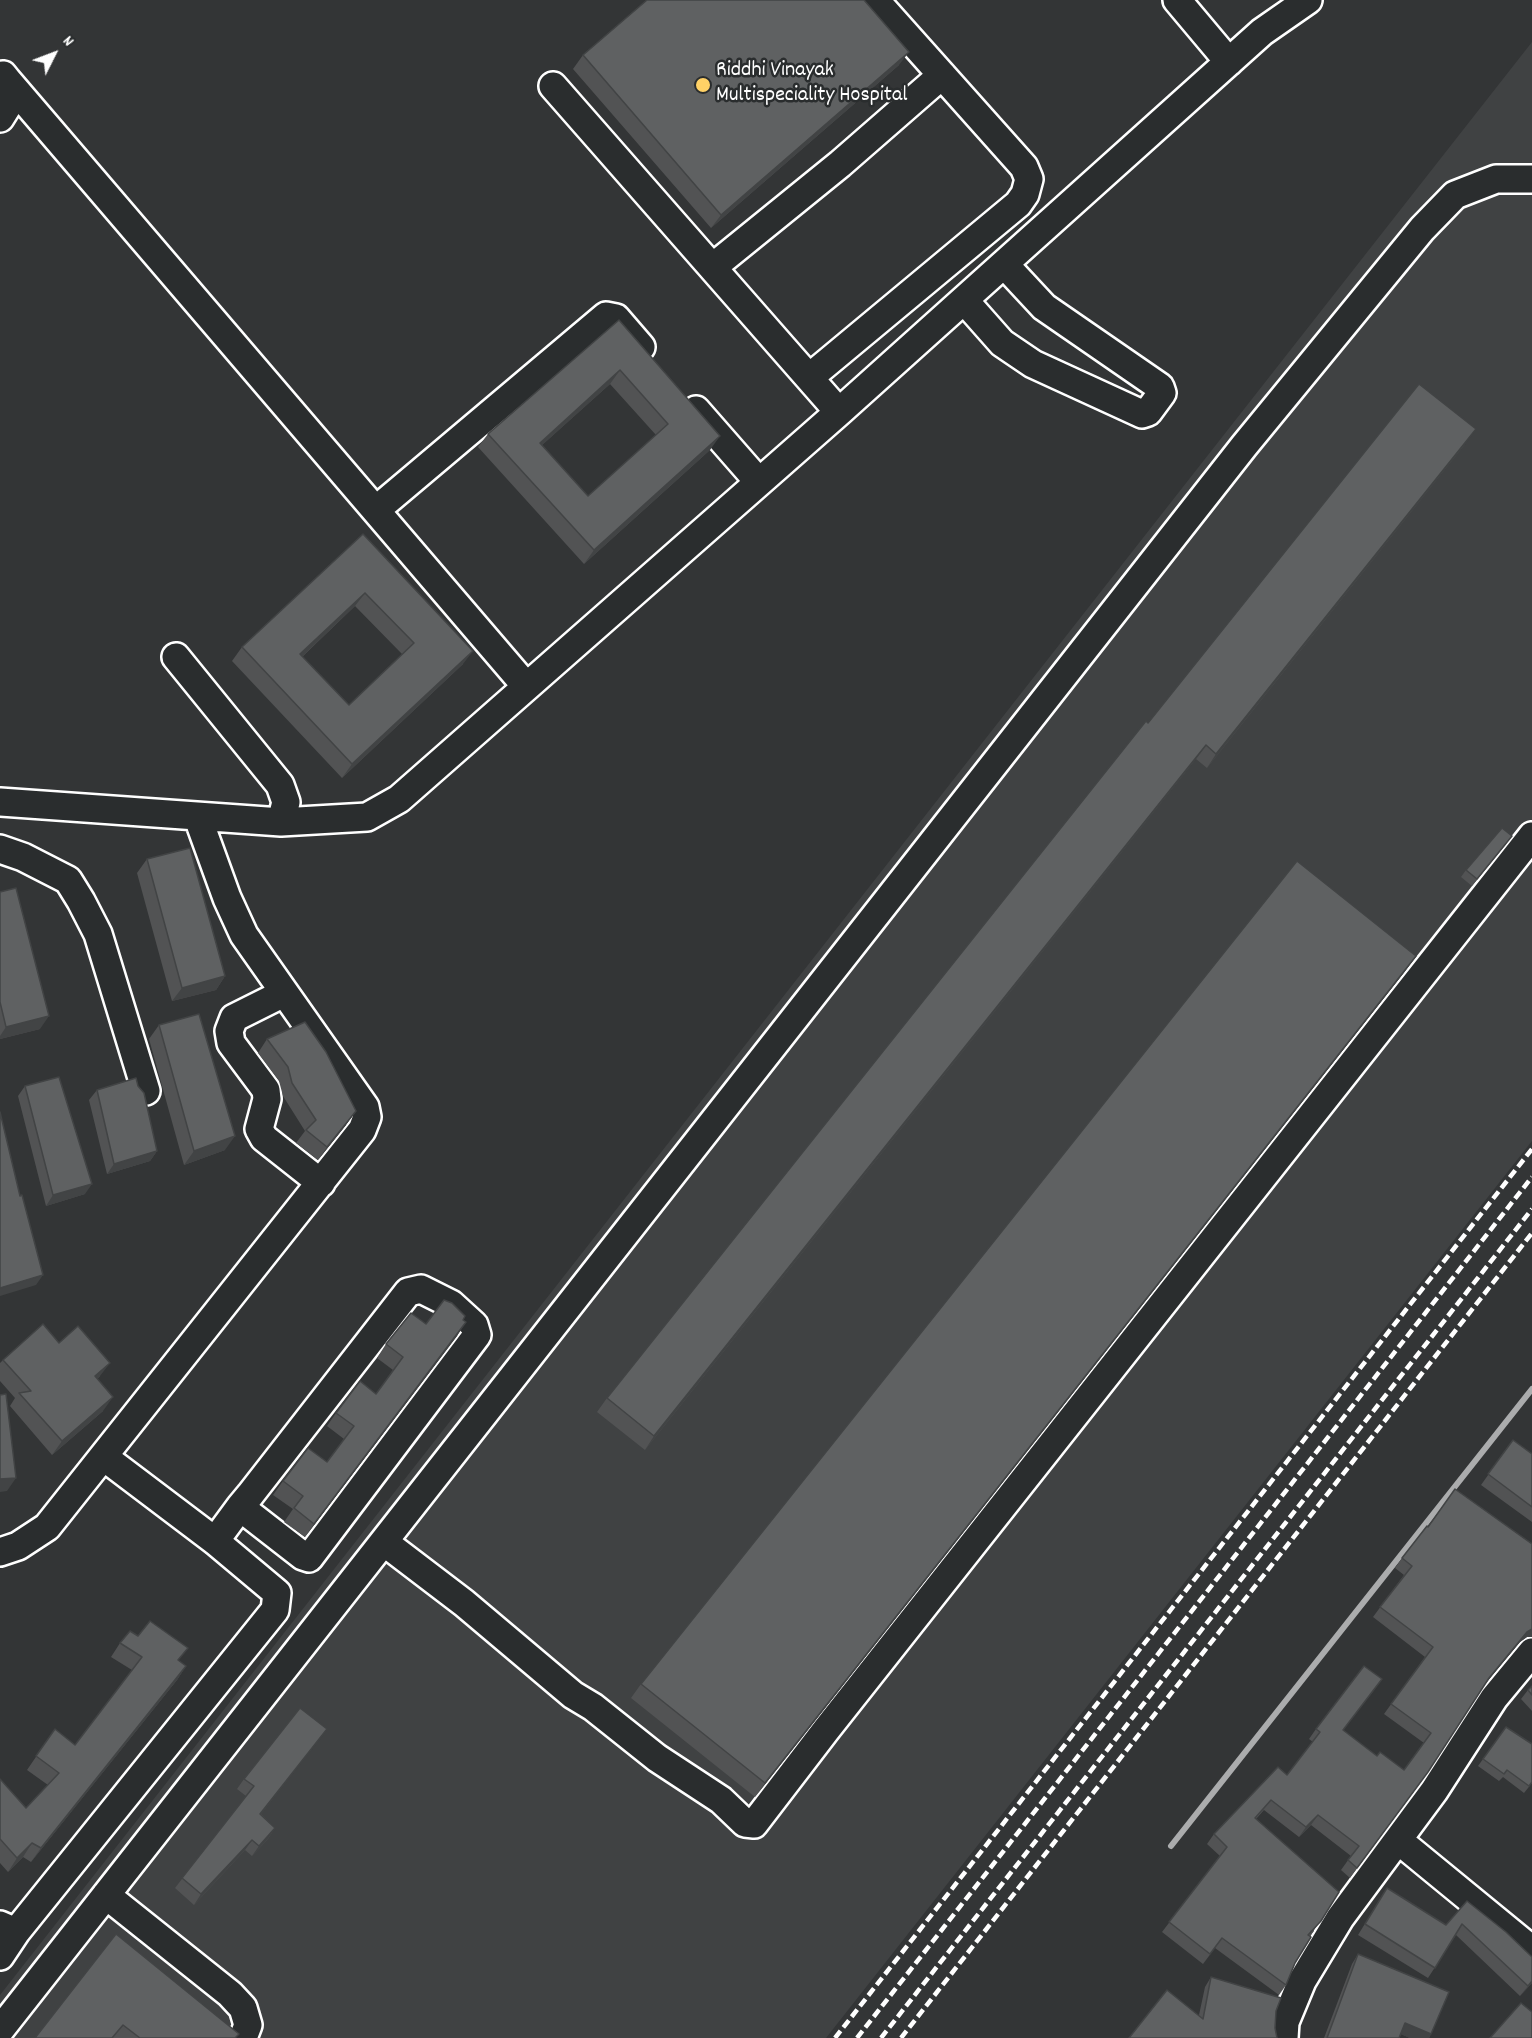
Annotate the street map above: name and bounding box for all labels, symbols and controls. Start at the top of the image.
north arrow [24,24,84,84]
text: N [57,31,79,52]
place label: Riddhi Vinayak Multispeciality Hospital [716,59,908,110]
marker: Riddhi Vinayak Multispeciality Hospital [694,76,712,94]

